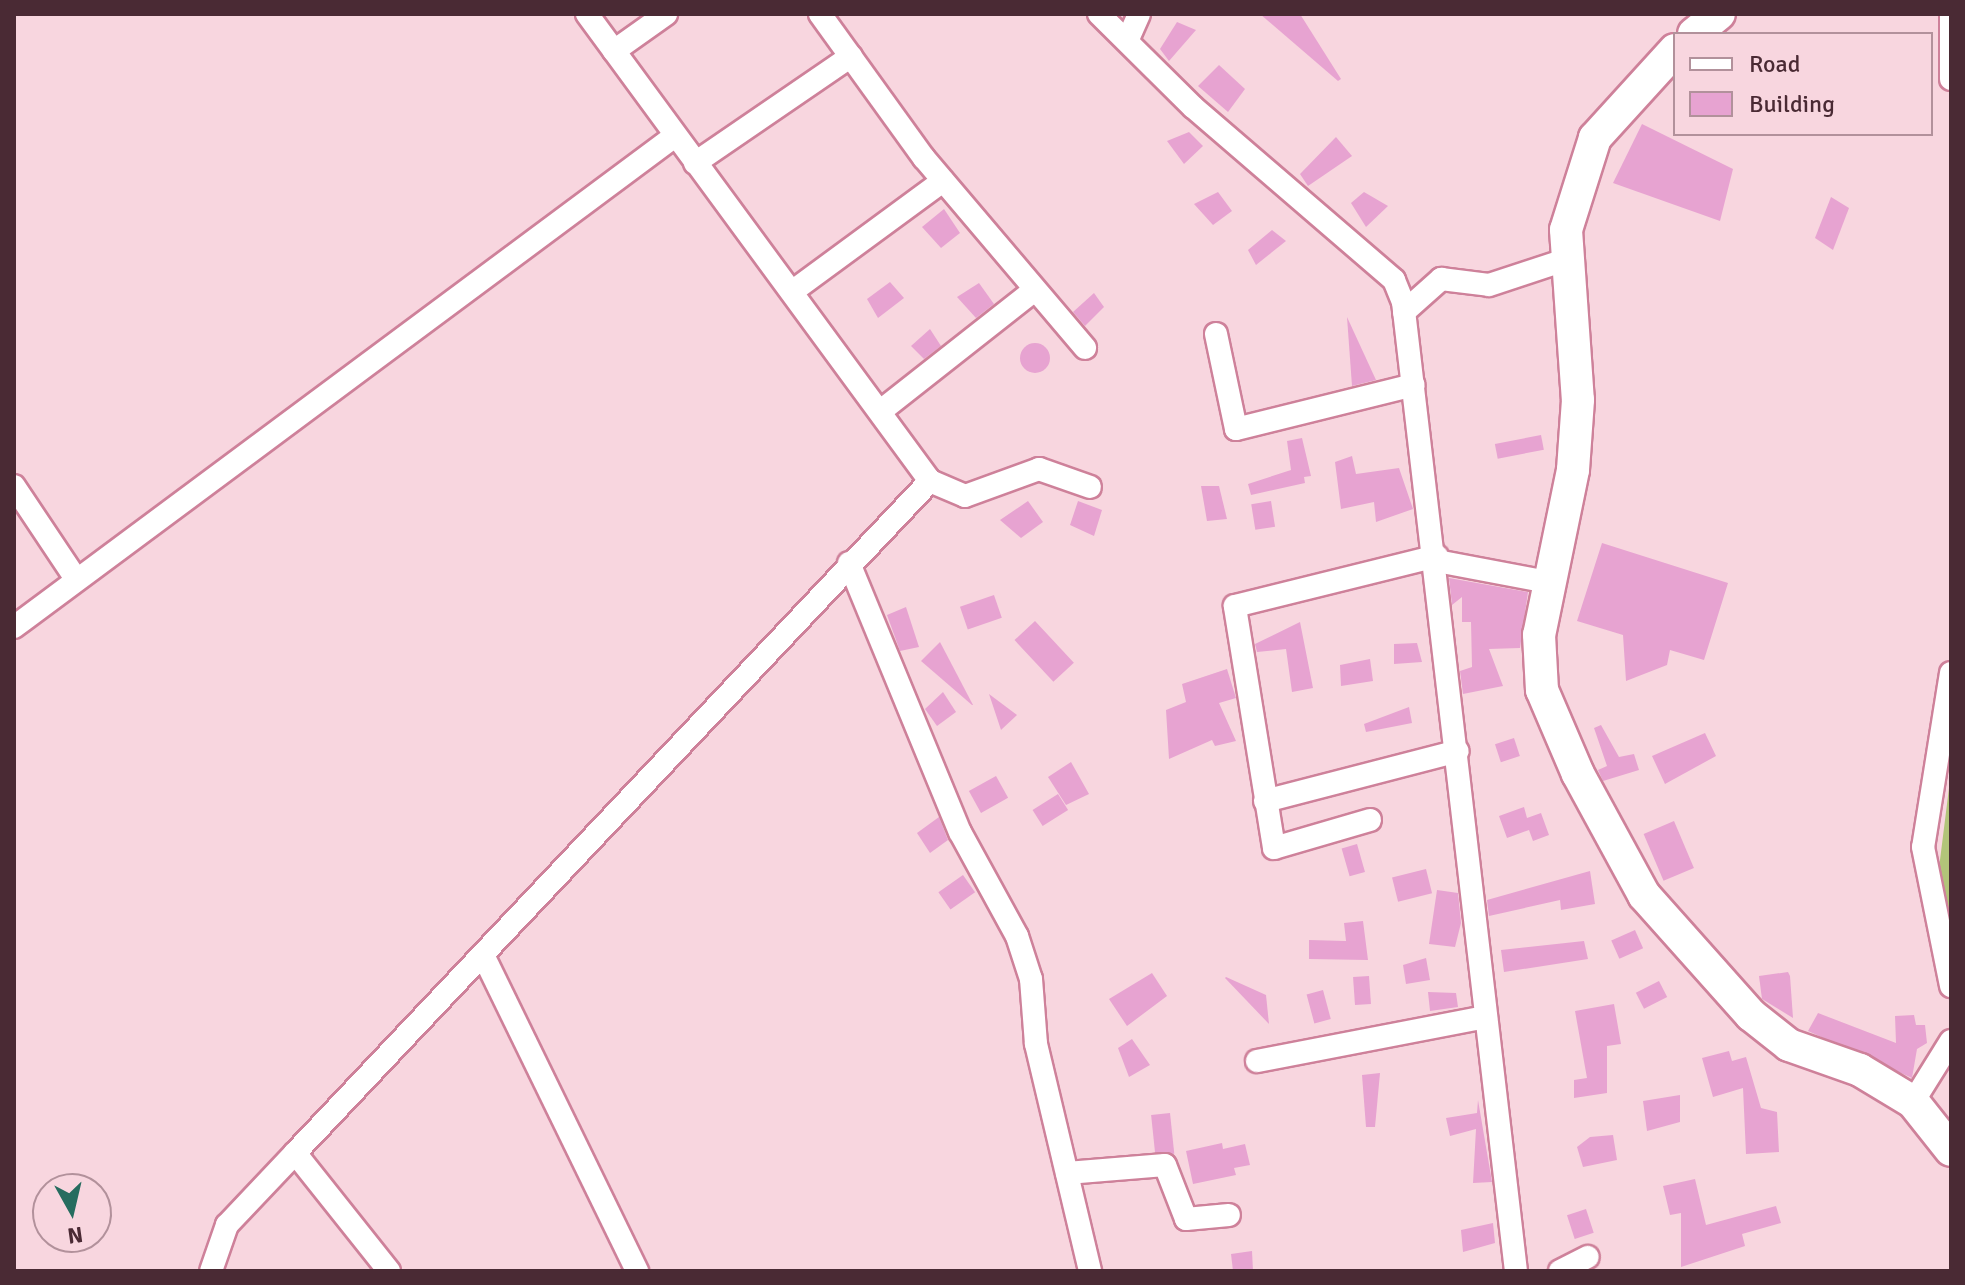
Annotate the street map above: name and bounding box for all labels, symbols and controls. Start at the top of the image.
legend [1673,32,1933,136]
text: Road [1749,49,1800,79]
text: Building [1749,89,1835,119]
north arrow [32,1173,112,1253]
text: N [66,1221,85,1250]

